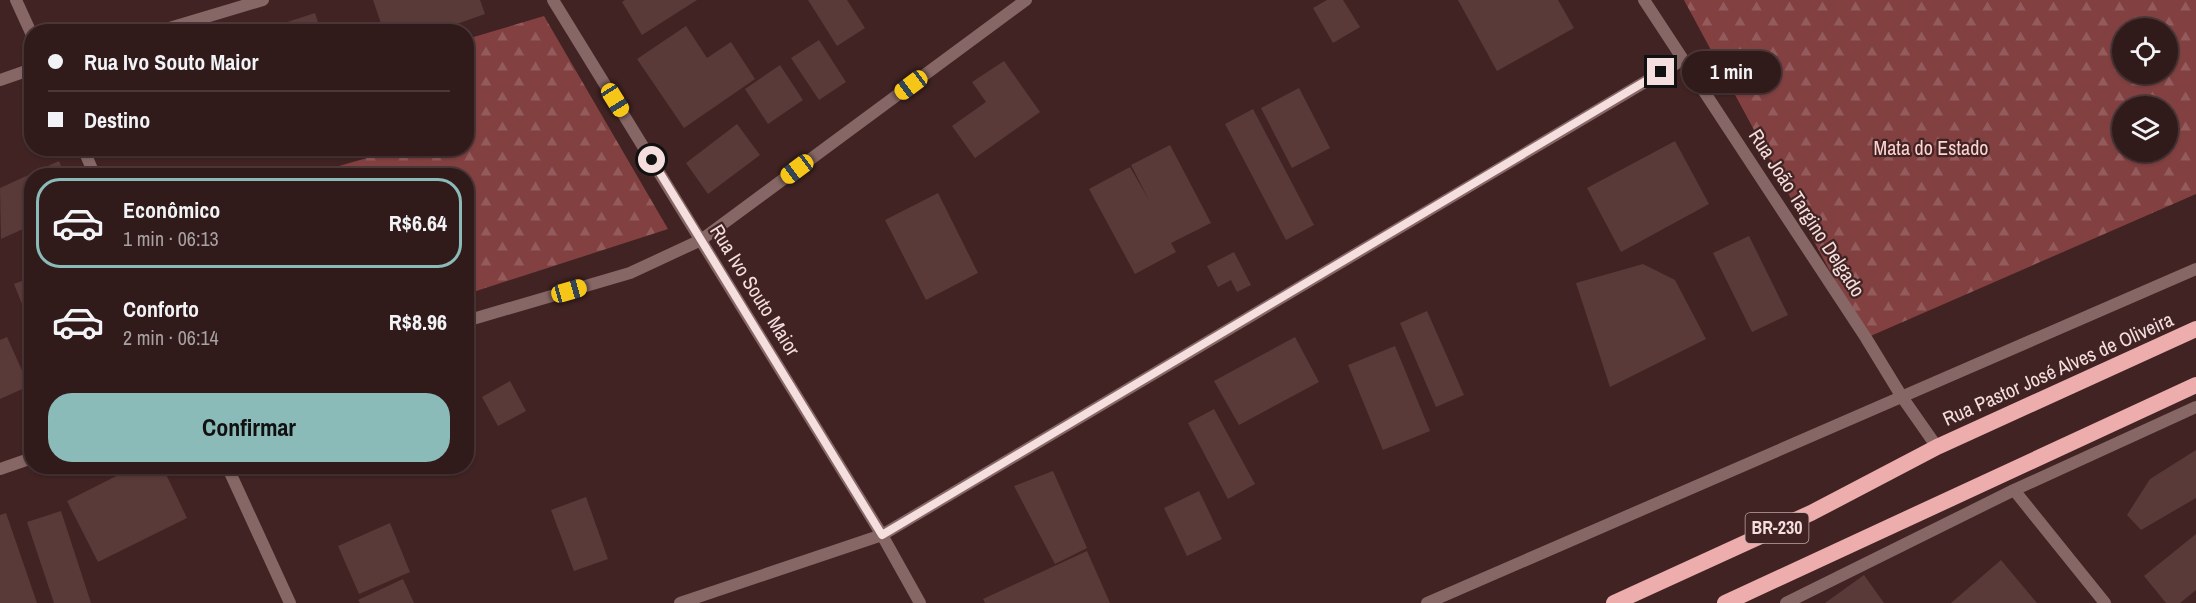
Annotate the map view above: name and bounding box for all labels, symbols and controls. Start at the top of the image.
map controls [2112,18,2178,162]
button: locate [2112,18,2178,84]
text: Rua Ivo Souto Maior [84,47,258,77]
callout: 1 min [1682,51,1781,93]
route end [1647,58,1674,85]
text: 1 min [1710,58,1753,85]
car [891,67,931,103]
car [598,80,632,120]
button: layers [2112,96,2178,162]
text: Destino [84,105,150,135]
street label: Rua João Targino Delgado [1743,124,1872,302]
park label: Mata do Estado [1874,134,1988,161]
route start [638,146,665,173]
car [777,151,817,187]
text: Econômico [123,195,220,225]
icon: car [51,196,105,250]
text: R$6.64 [389,208,447,238]
street label: Rua Ivo Souto Maior [704,219,807,361]
text: 1 min · 06:13 [123,225,219,252]
car [549,277,589,305]
text: Conforto [123,294,199,324]
icon: car [51,295,105,349]
street label: Rua Pastor José Alves de Oliveira [1938,305,2177,432]
text: R$8.96 [389,307,447,337]
text: 2 min · 06:14 [123,324,219,351]
button: Confirmar [48,393,450,462]
road number: BR-230 [1746,513,1808,543]

